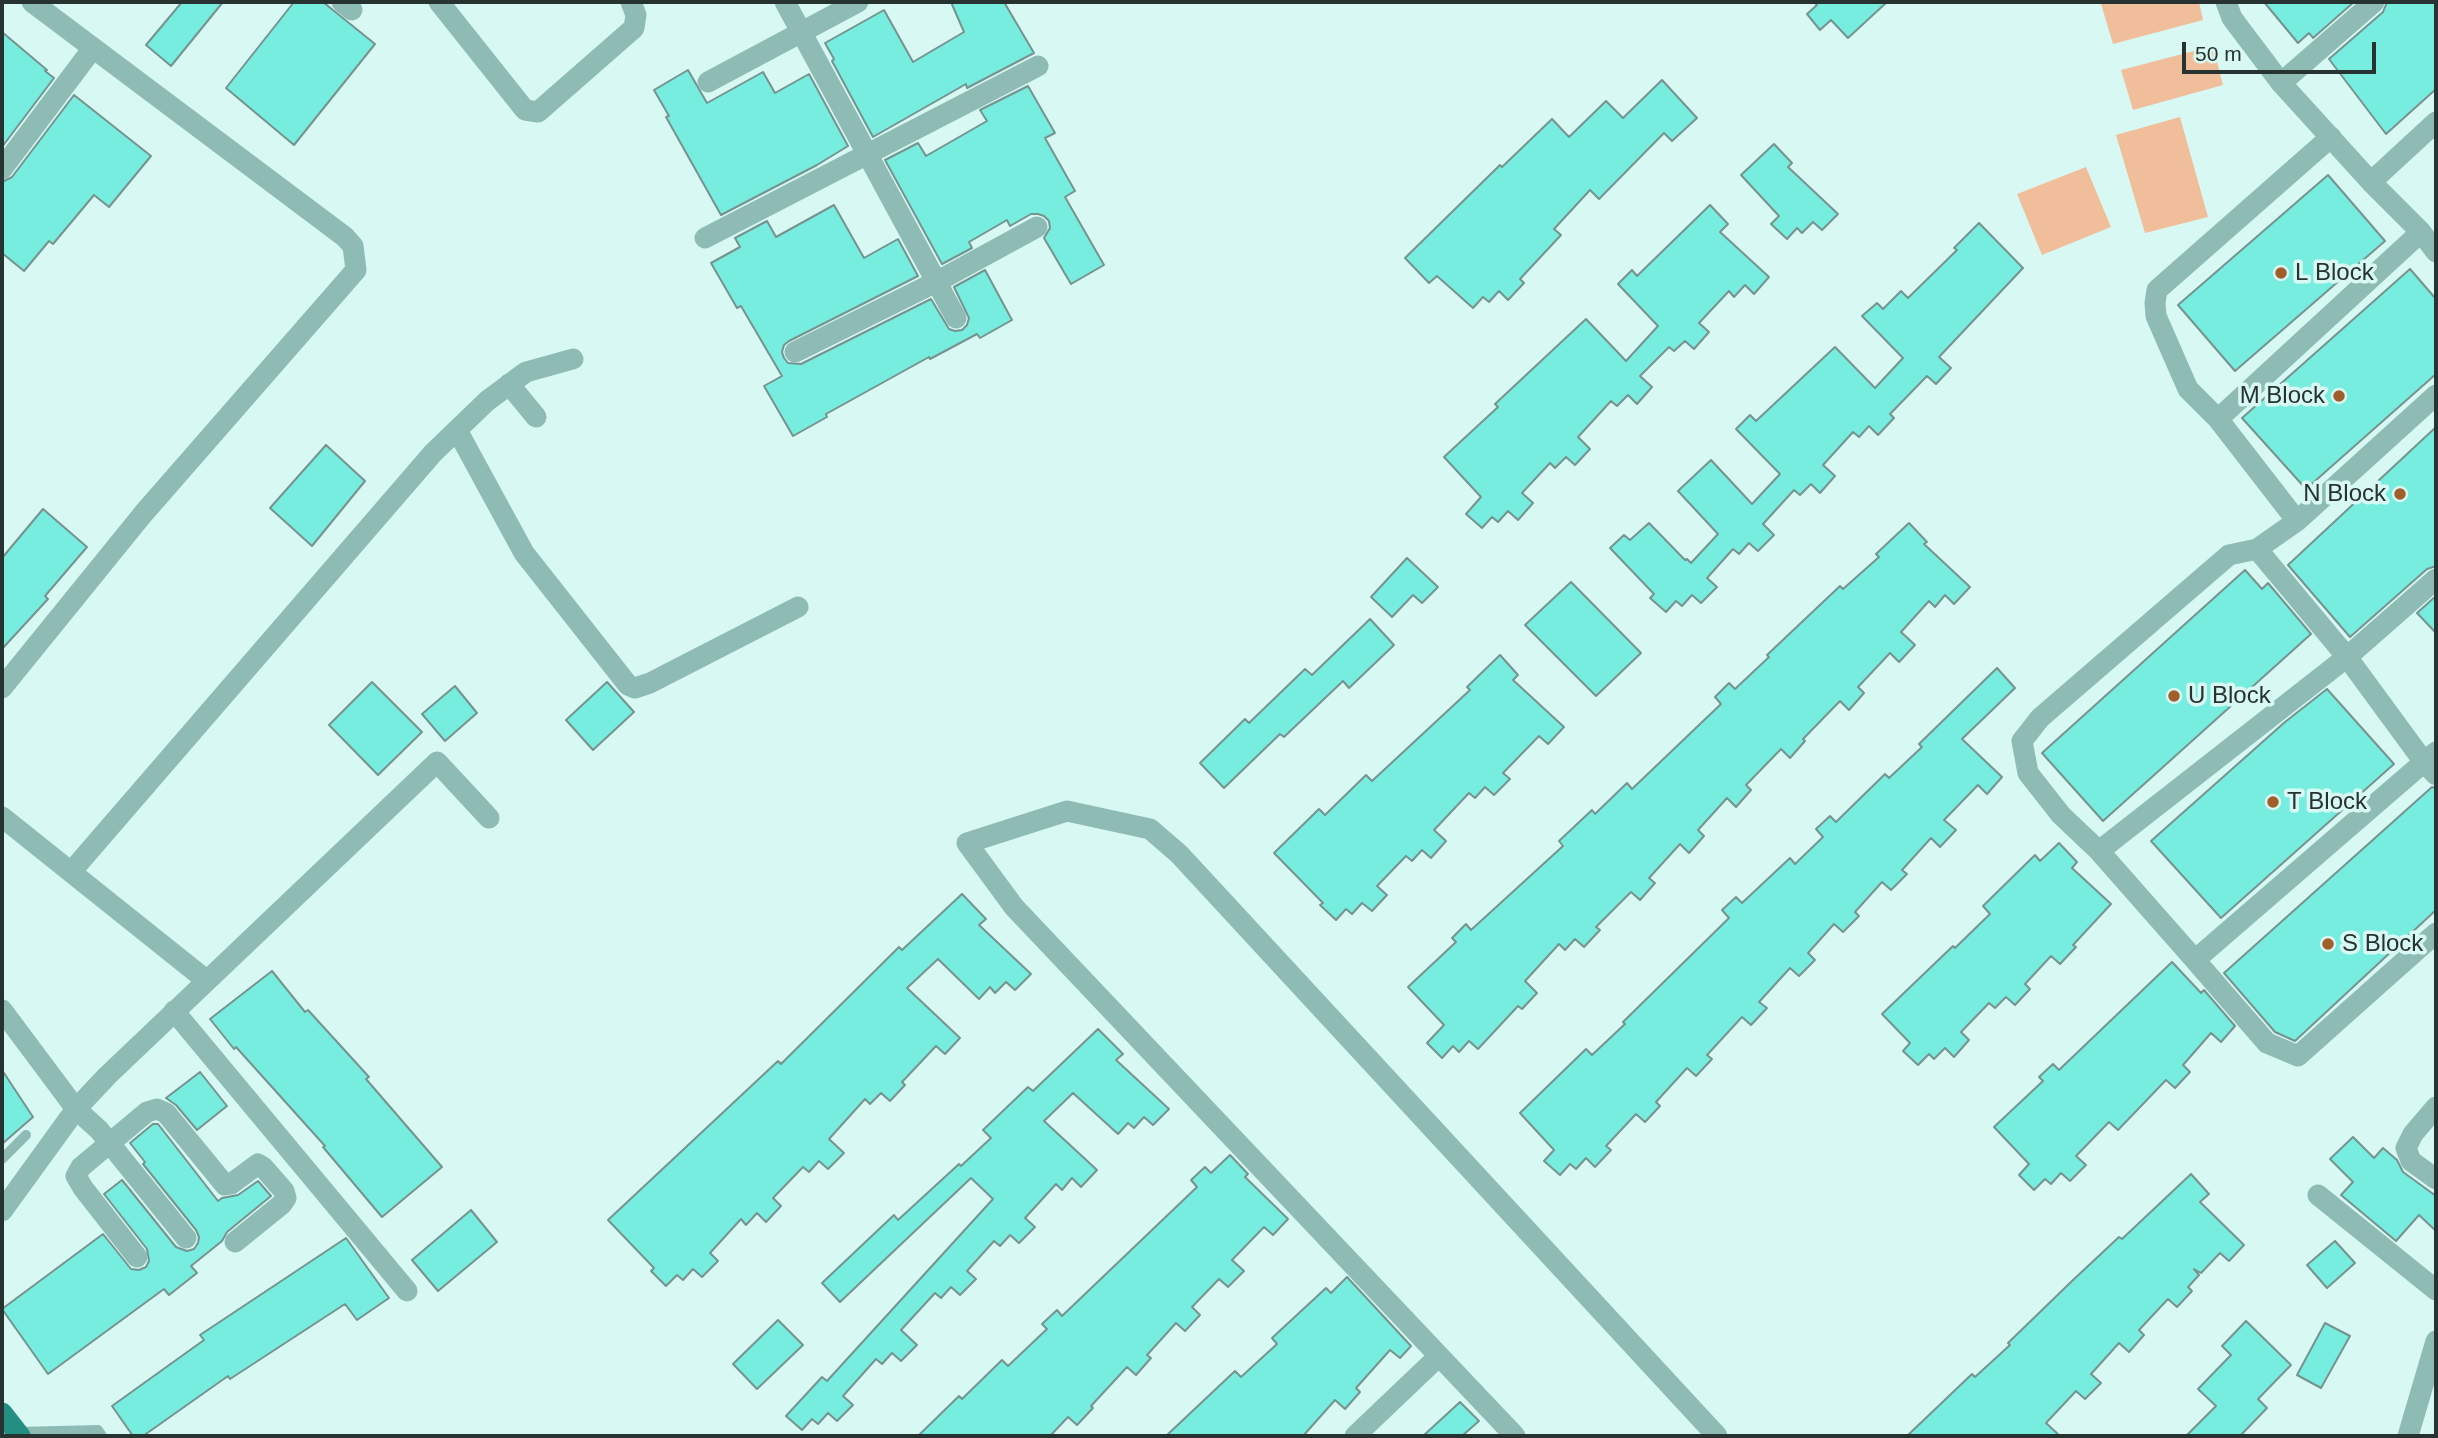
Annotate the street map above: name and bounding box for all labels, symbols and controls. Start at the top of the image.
scale bar [2186,28,2380,72]
text: 50 m [2195,42,2242,65]
place label: L Block [2295,259,2374,287]
marker: L Block [2273,265,2289,281]
place label: M Block [2240,382,2325,410]
marker: M Block [2331,388,2347,404]
place label: N Block [2303,480,2386,508]
marker: N Block [2392,486,2408,502]
place label: U Block [2188,682,2271,710]
marker: U Block [2166,688,2182,704]
place label: T Block [2287,788,2367,816]
marker: T Block [2265,794,2281,810]
place label: S Block [2342,930,2423,958]
marker: S Block [2320,936,2336,952]

